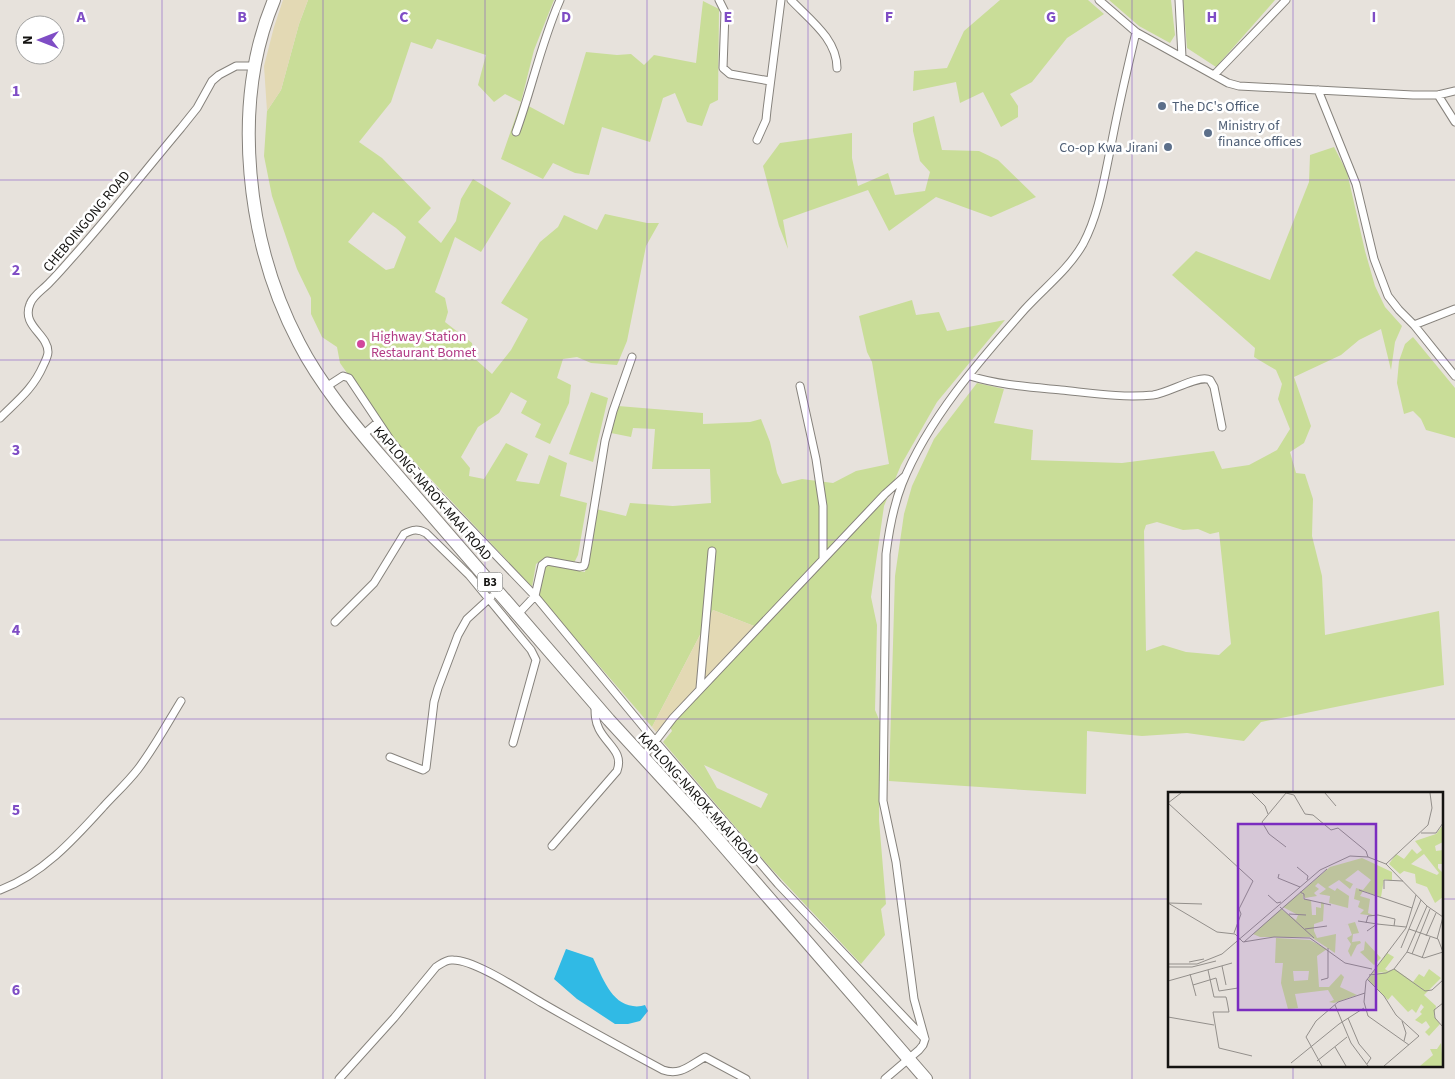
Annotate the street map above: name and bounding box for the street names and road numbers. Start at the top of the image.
street label: CHEBOINGONG ROAD [38,167,135,277]
street label: KAPLONG-NAROK-MAAI ROAD [368,422,496,565]
road number: B3 [478,572,502,592]
street label: KAPLONG-NAROK-MAAI ROAD [633,728,763,869]

